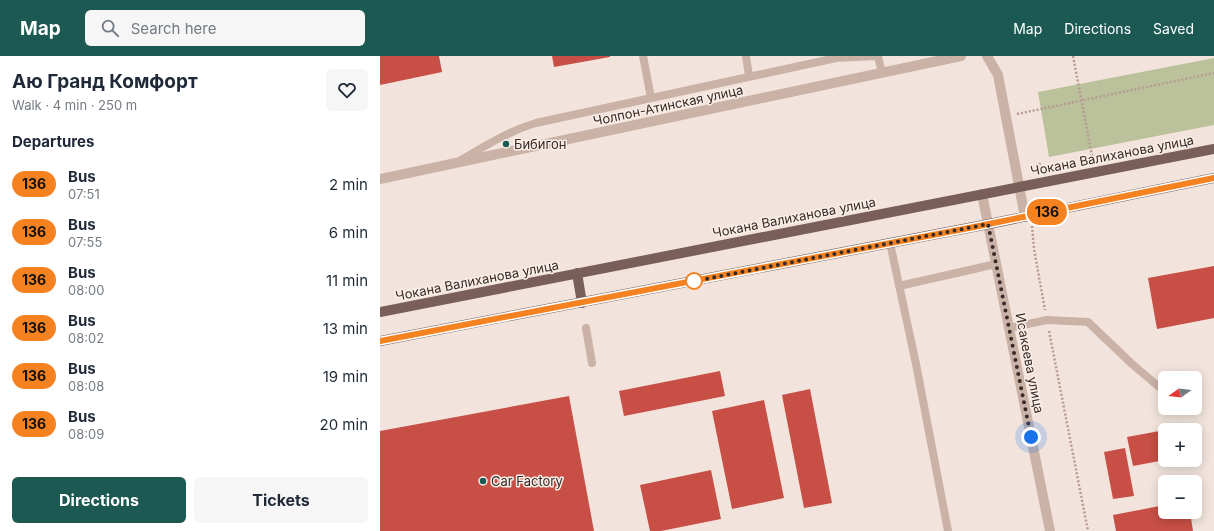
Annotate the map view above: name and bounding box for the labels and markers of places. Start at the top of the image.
place label: Бибигон [514,136,566,152]
marker: Бибигон [501,139,511,149]
unlabelled marker [685,272,703,290]
place label: Car Factory [491,473,563,489]
marker: Car Factory [478,476,488,486]

